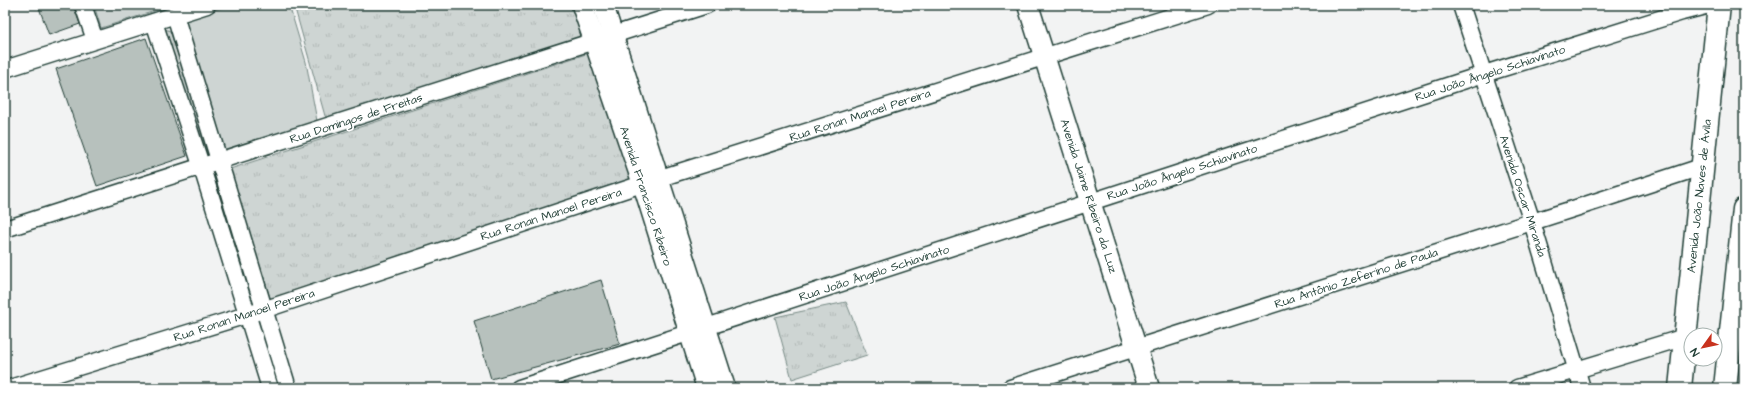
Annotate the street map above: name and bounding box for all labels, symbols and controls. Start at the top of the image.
street label: Rua João Ângelo Schiavinato [1413,41,1568,107]
street label: Rua Ronan Manoel Pereira [787,85,933,146]
street label: Rua Domingos de Freitas [288,89,425,149]
street label: Avenida Jaime Ribeiro da Luz [1056,117,1122,275]
street label: Avenida João Naves de Ávila [1683,118,1716,274]
street label: Avenida Francisco Ribeiro [615,124,676,268]
street label: Avenida Oscar Miranda [1495,133,1550,259]
street label: Rua João Ângelo Schiavinato [1105,140,1260,206]
street label: Rua Ronan Manoel Pereira [478,184,624,245]
street label: Rua João Ângelo Schiavinato [797,241,952,307]
street label: Rua Antônio Zeferino de Paula [1272,244,1440,313]
street label: Rua Ronan Manoel Pereira [171,285,317,346]
north arrow [1683,327,1723,367]
text: N [1687,345,1703,359]

